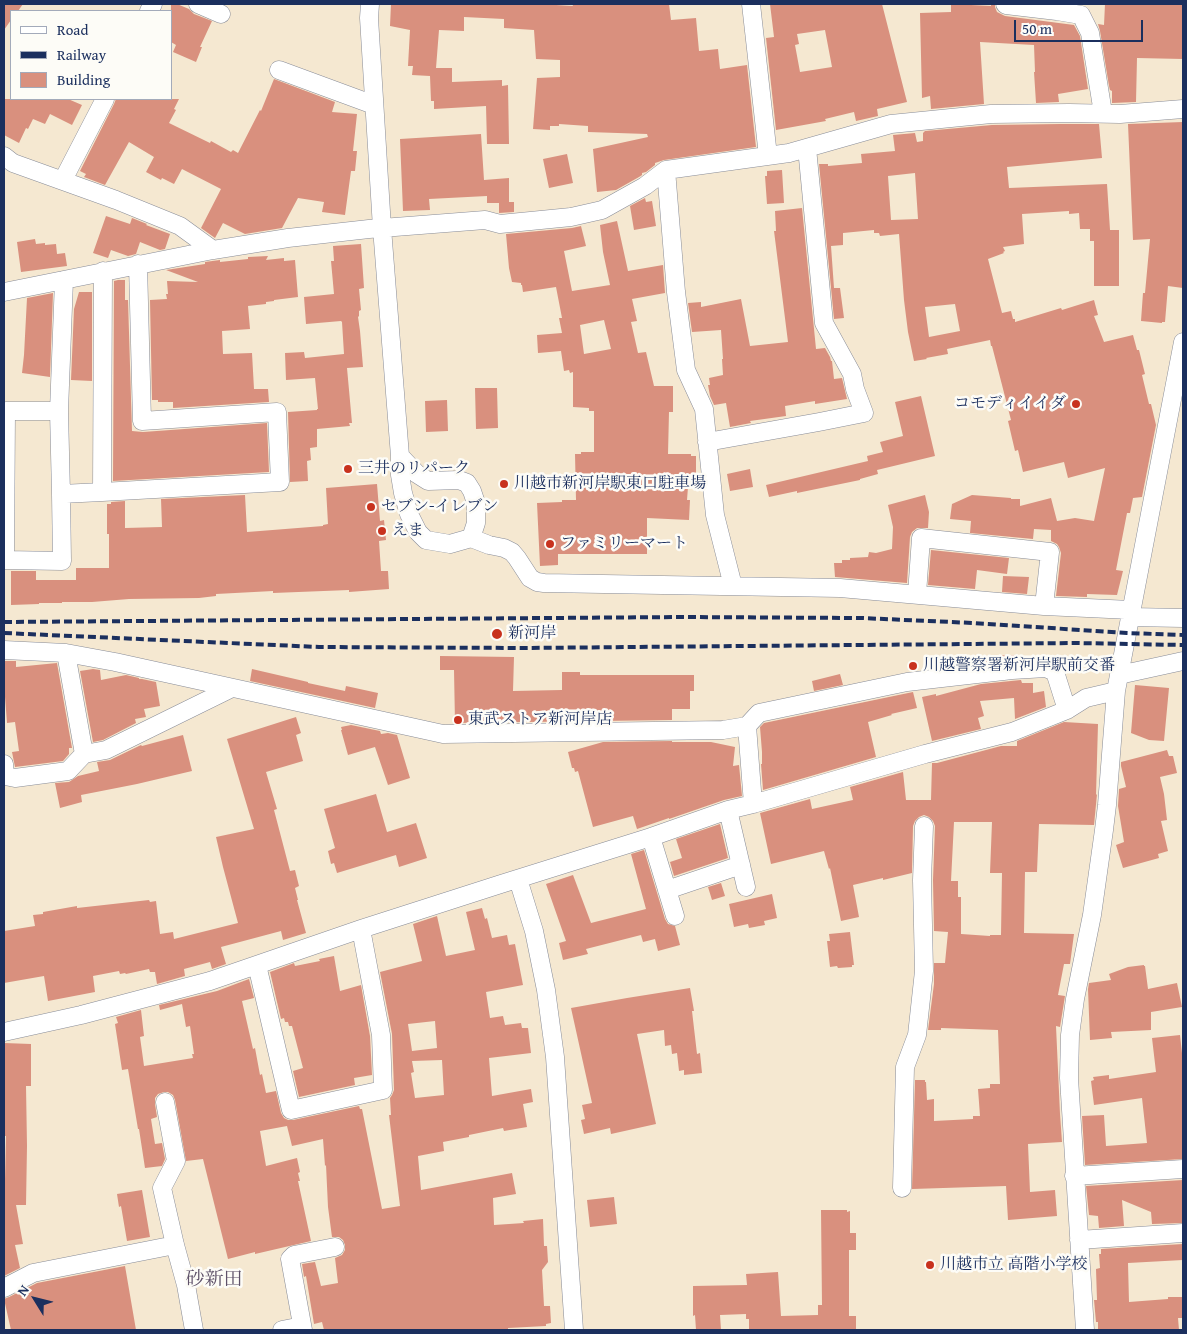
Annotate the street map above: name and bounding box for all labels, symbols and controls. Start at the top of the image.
legend [10,10,172,100]
scale bar [1017,10,1146,42]
text: 50 m [1022,18,1052,39]
text: Road [57,19,88,40]
text: Railway [57,44,106,65]
text: Building [57,69,110,90]
place label: コモディイイダ [954,394,1066,414]
marker: コモディイイダ [1070,398,1082,410]
place label: 三井のリパーク [358,459,470,479]
marker: 三井のリパーク [342,463,354,475]
place label: 川越市新河岸駅東口駐車場 [514,474,706,494]
marker: 川越市新河岸駅東口駐車場 [498,478,510,490]
place label: セブン-イレブン [381,497,498,517]
marker: セブン-イレブン [365,501,377,513]
place label: えま [392,521,424,541]
marker: えま [376,525,388,537]
place label: ファミリーマート [560,534,688,554]
marker: ファミリーマート [544,538,556,550]
place label: 新河岸 [508,624,556,644]
marker: 新河岸 [490,627,504,641]
place label: 川越警察署新河岸駅前交番 [923,656,1115,676]
marker: 川越警察署新河岸駅前交番 [907,660,919,672]
place label: 東武ストア新河岸店 [468,710,612,730]
marker: 東武ストア新河岸店 [452,714,464,726]
place label: 川越市立 高階小学校 [940,1255,1088,1275]
marker: 川越市立 高階小学校 [924,1259,936,1271]
district label: 砂新田 [186,1269,242,1291]
north arrow [10,1274,60,1324]
text: N [12,1281,34,1300]

